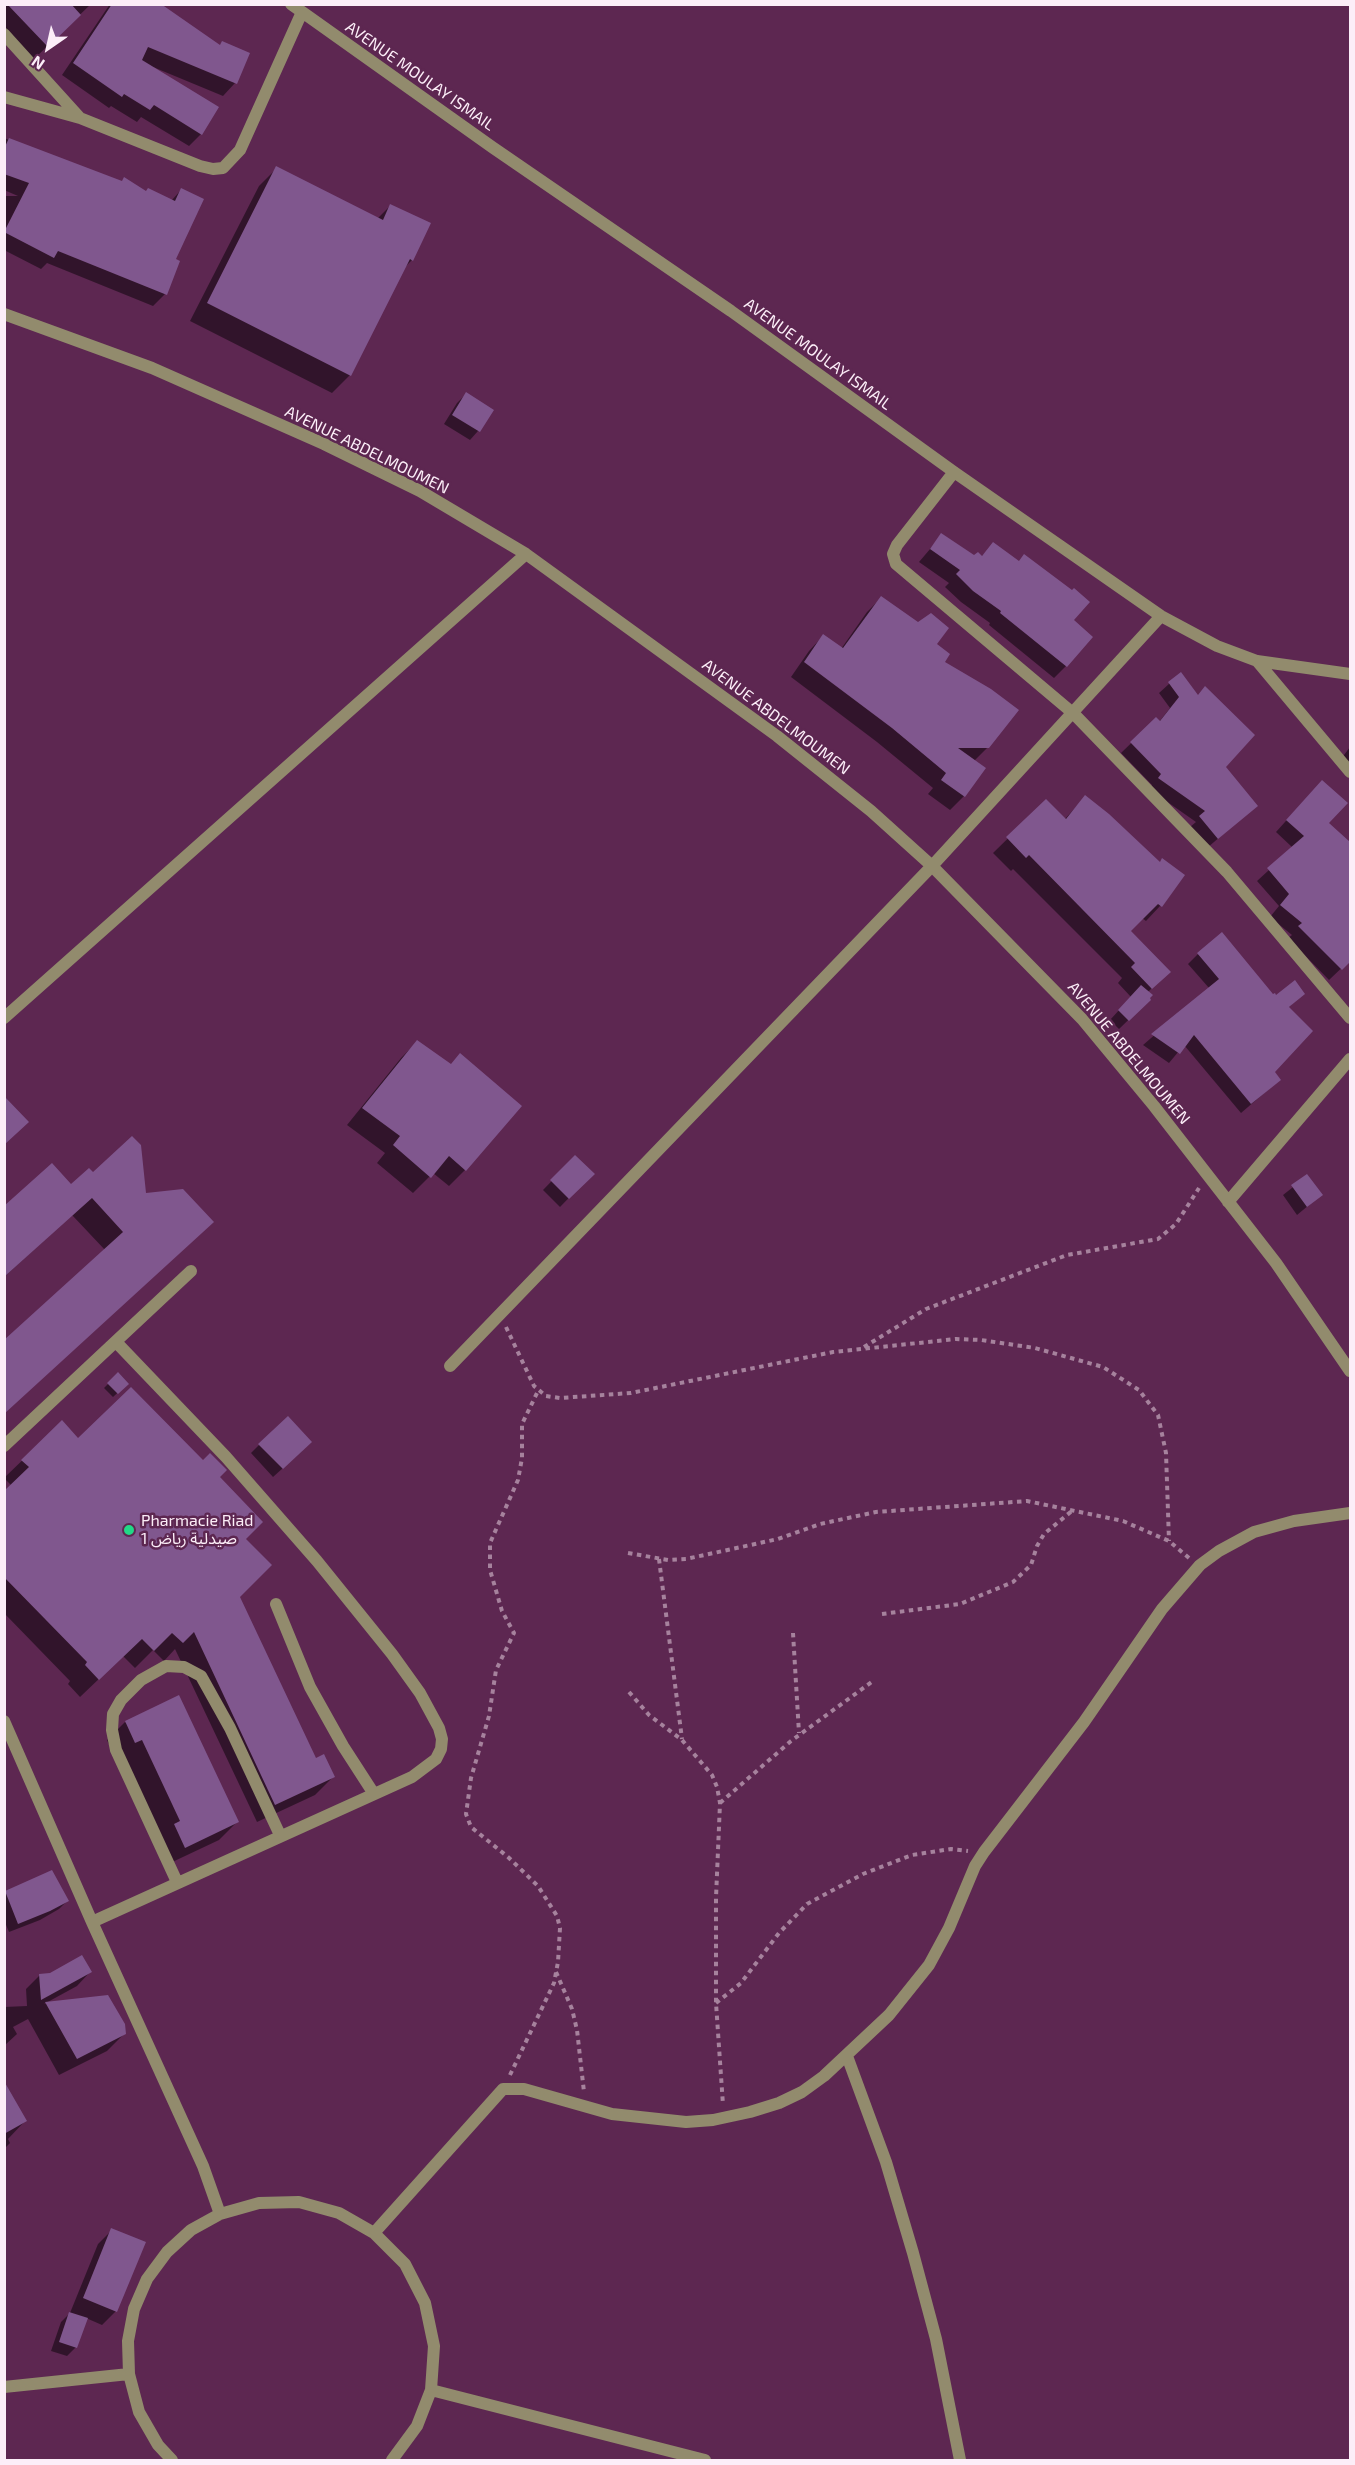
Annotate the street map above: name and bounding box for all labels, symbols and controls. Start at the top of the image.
street label: AVENUE MOULAY ISMAIL [342,17,498,135]
north arrow [18,18,78,78]
text: N [28,52,48,74]
street label: AVENUE MOULAY ISMAIL [741,294,895,414]
street label: AVENUE ABDELMOUMEN [282,402,452,498]
street label: AVENUE ABDELMOUMEN [698,655,854,779]
street label: AVENUE ABDELMOUMEN [1064,978,1194,1128]
place label: Pharmacie Riad 1 صيدلية رياض [141,1511,253,1549]
marker: Pharmacie Riad 1 صيدلية رياض [122,1523,136,1537]

